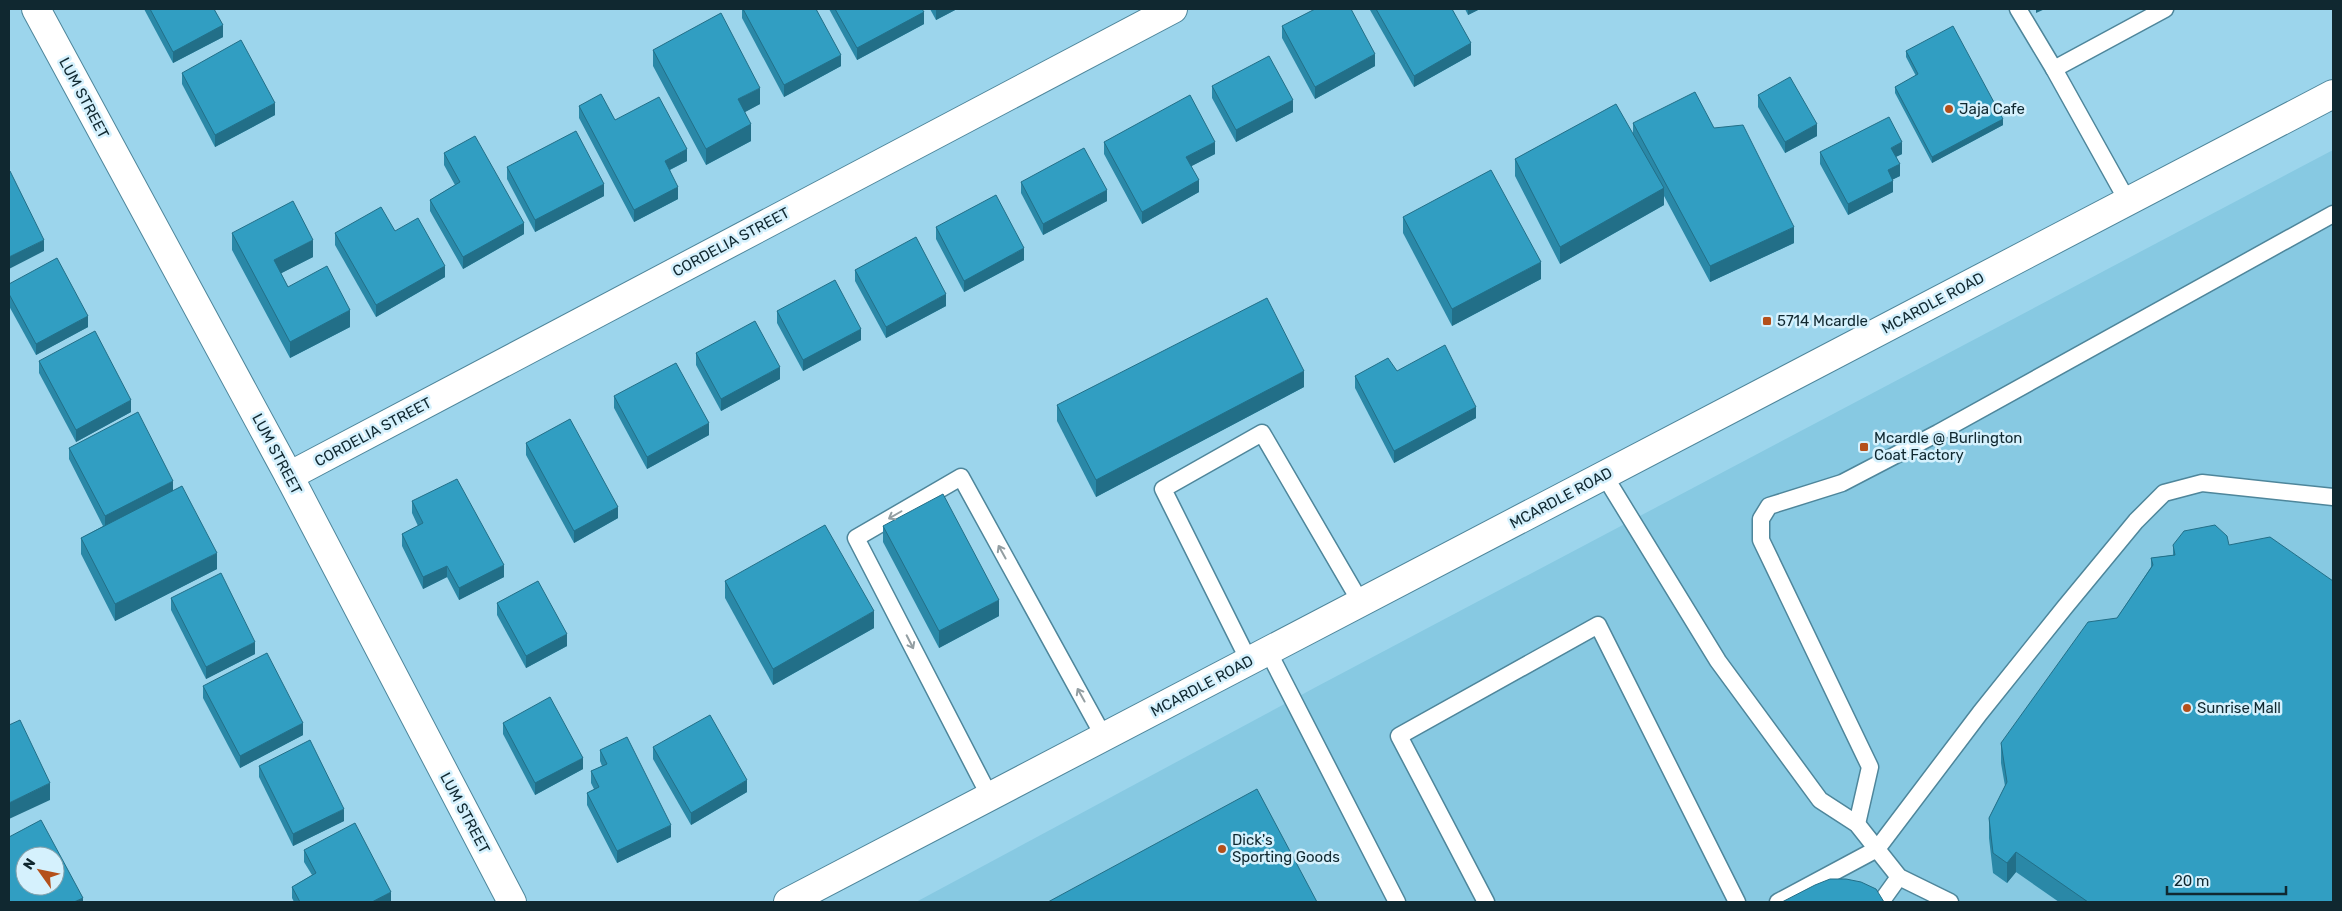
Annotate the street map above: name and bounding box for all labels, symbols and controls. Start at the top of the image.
street label: LUM STREET [55,55,113,142]
place label: Jaja Cafe [1959,100,2025,118]
marker: Jaja Cafe [1943,103,1955,115]
street label: CORDELIA STREET [669,203,793,280]
street label: MCARDLE ROAD [1879,268,1987,338]
place label: 5714 Mcardle [1777,312,1868,330]
marker: 5714 Mcardle [1761,315,1773,327]
street label: CORDELIA STREET [311,393,435,470]
street label: LUM STREET [248,411,306,498]
place label: Mcardle @ Burlington Coat Factory [1874,429,2022,464]
marker: Mcardle @ Burlington Coat Factory [1858,441,1870,453]
street label: MCARDLE ROAD [1507,463,1615,533]
one-way arrow [887,510,902,520]
one-way arrow [997,545,1007,560]
one-way arrow [906,634,915,649]
street label: MCARDLE ROAD [1148,651,1256,721]
one-way arrow [1075,688,1085,702]
place label: Sunrise Mall [2197,699,2281,717]
marker: Sunrise Mall [2181,702,2193,714]
street label: LUM STREET [436,770,494,857]
place label: Dick's Sporting Goods [1232,831,1340,866]
marker: Dick's Sporting Goods [1216,843,1228,855]
north arrow [15,846,65,896]
text: N [20,855,39,873]
scale bar [2167,864,2286,896]
text: 20 m [2174,872,2209,890]

